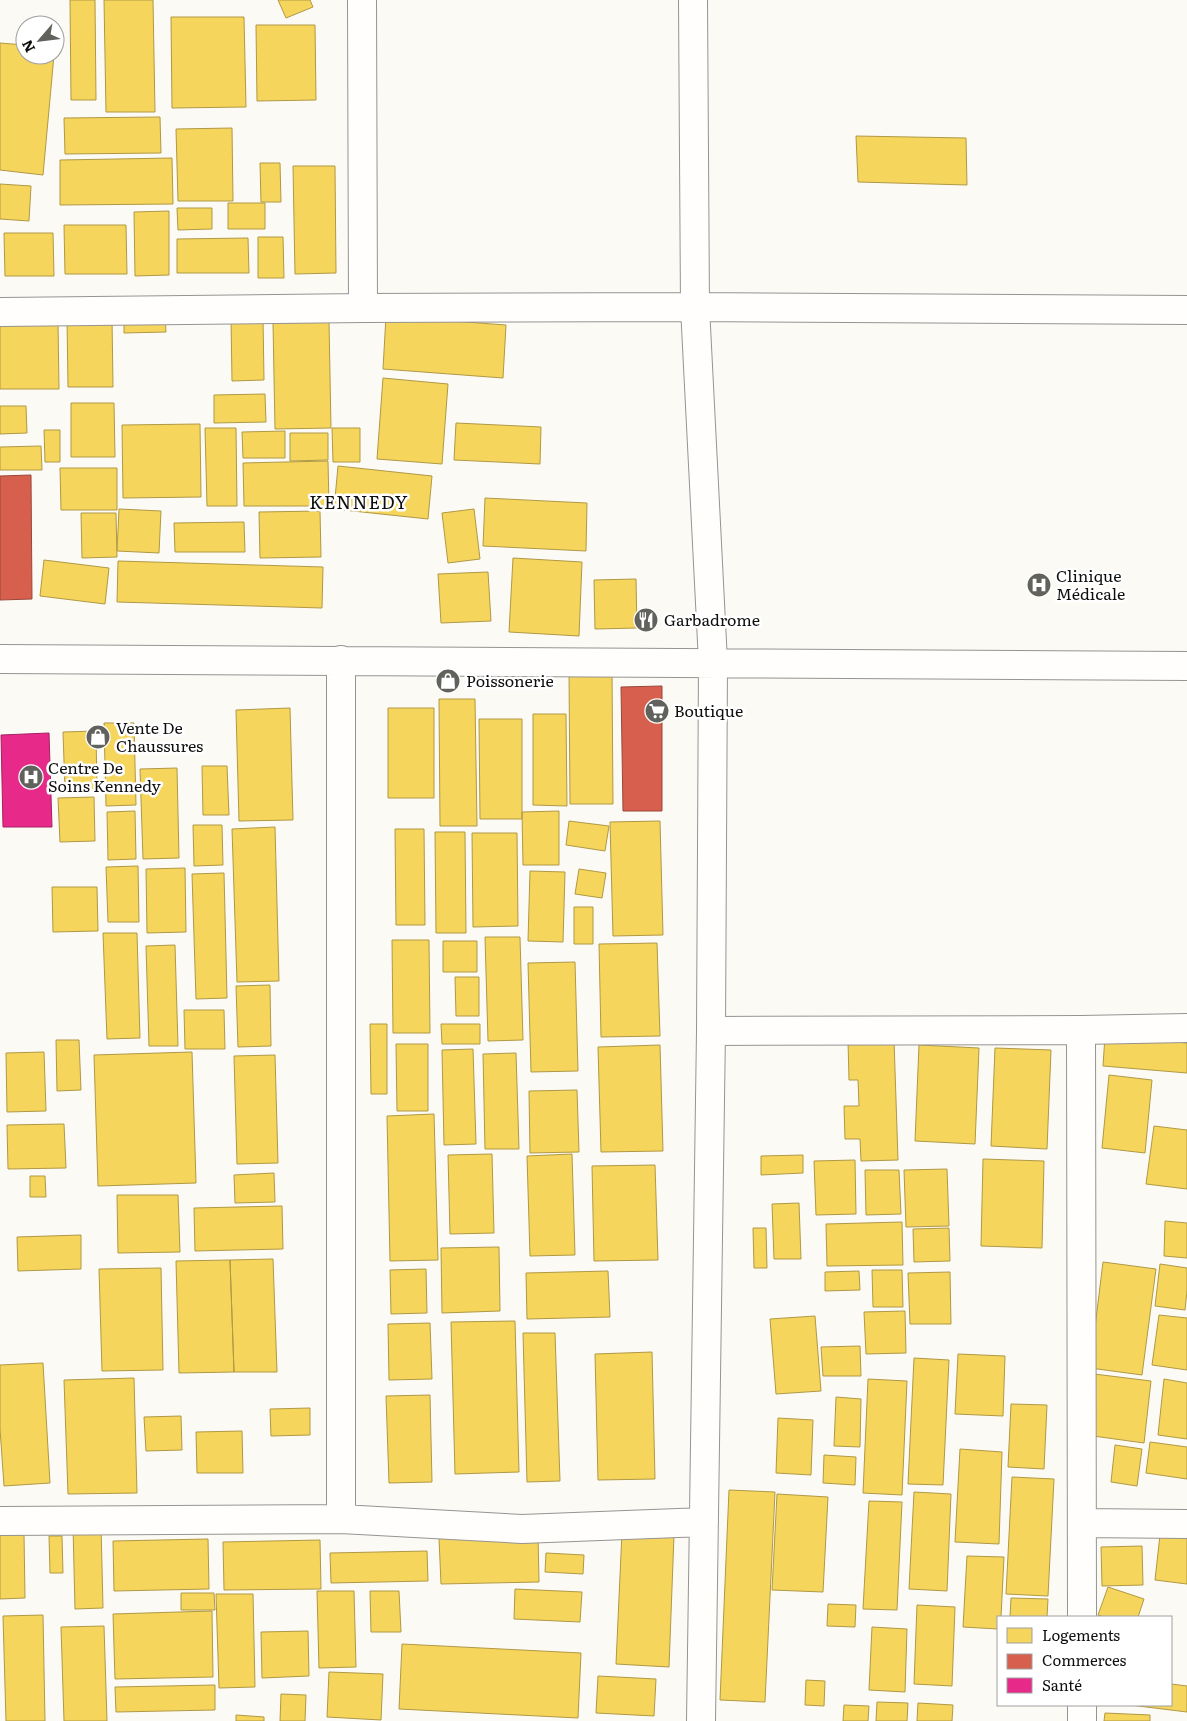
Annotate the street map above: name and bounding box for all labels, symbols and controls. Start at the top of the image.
north arrow [15,15,65,65]
text: N [16,36,39,56]
district label: KENNEDY [309,488,409,515]
place label: Clinique Médicale [1056,563,1125,605]
hospital icon: Clinique Médicale [1026,572,1052,598]
restaurant icon: Garbadrome [633,607,659,633]
place label: Garbadrome [664,607,760,631]
shop icon: Poissonerie [435,668,461,694]
place label: Poissonerie [466,668,554,692]
supermarket icon: Boutique [644,698,670,724]
place label: Boutique [674,698,743,722]
place label: Vente De Chaussures [116,715,203,757]
shop icon: Vente De Chaussures [85,724,111,750]
place label: Centre De Soins Kennedy [48,755,162,797]
hospital icon: Centre De Soins Kennedy [18,764,44,790]
legend [997,1616,1172,1706]
text: Logements [1042,1623,1120,1646]
text: Commerces [1042,1648,1127,1671]
text: Santé [1042,1673,1082,1696]

